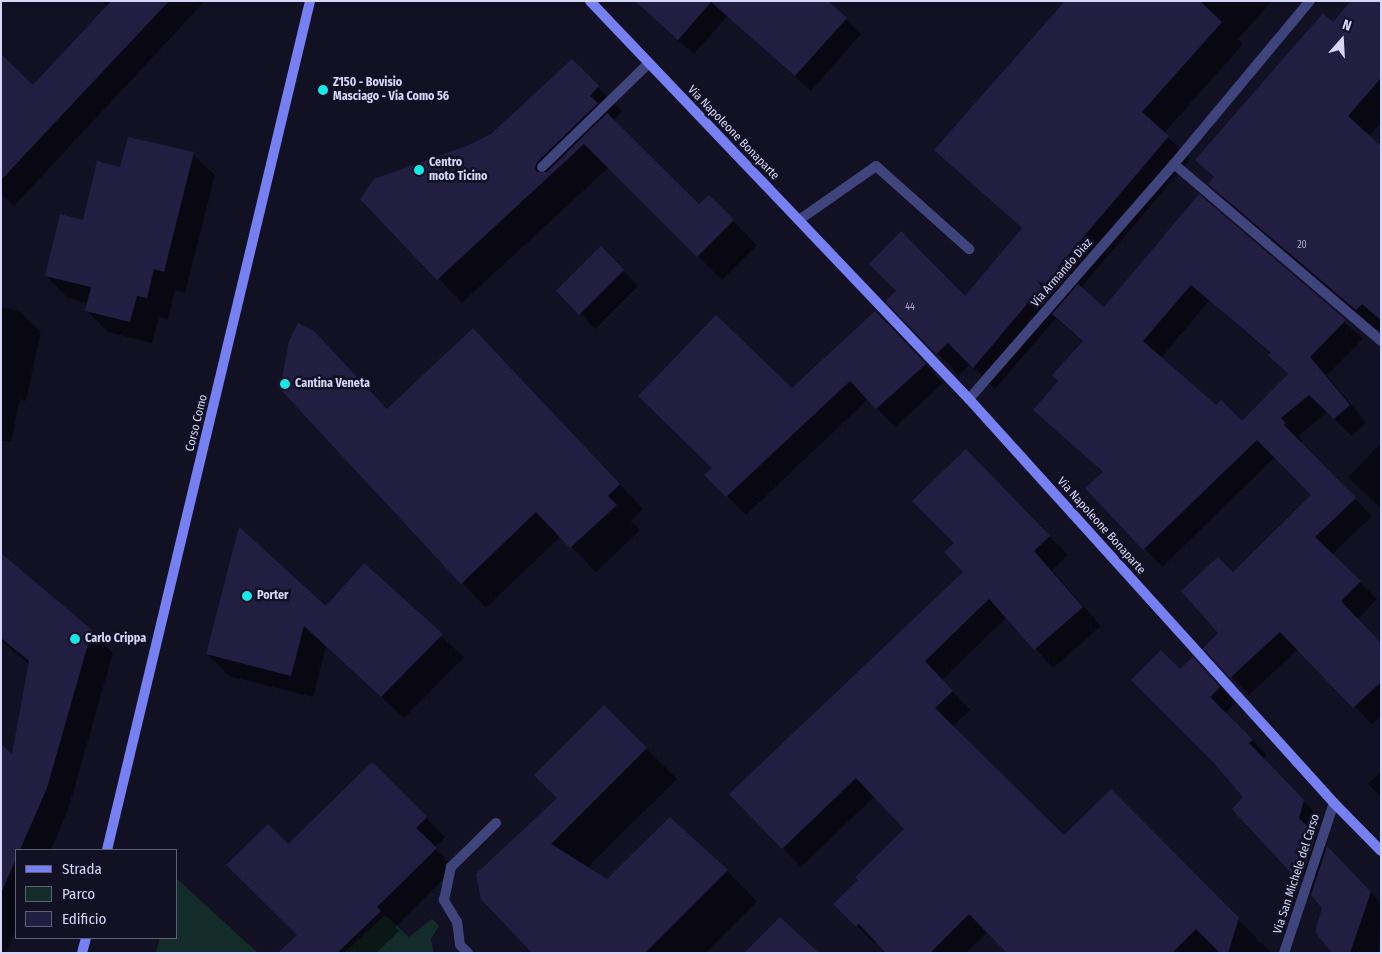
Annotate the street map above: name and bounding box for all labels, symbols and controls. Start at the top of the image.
north arrow [1317,15,1367,65]
text: N [1340,16,1354,35]
place label: Z150 - Bovisio Masciago - Via Como 56 [333,76,449,104]
street label: Via Napoleone Bonaparte [684,83,782,183]
marker: Z150 - Bovisio Masciago - Via Como 56 [317,84,329,96]
place label: Centro moto Ticino [429,156,487,184]
marker: Centro moto Ticino [413,164,425,176]
street label: Via Armando Diaz [1028,236,1096,310]
house number: 20 [1297,240,1307,252]
house number: 44 [905,302,915,314]
place label: Cantina Veneta [295,377,370,391]
marker: Cantina Veneta [279,378,291,390]
street label: Corso Como [183,393,211,453]
street label: Via Napoleone Bonaparte [1054,475,1148,577]
place label: Porter [257,589,288,603]
marker: Porter [241,590,253,602]
place label: Carlo Crippa [85,632,146,646]
marker: Carlo Crippa [69,633,81,645]
street label: Via San Michele del Carso [1271,812,1323,936]
legend [15,849,178,939]
text: Strada [62,860,102,878]
text: Parco [62,885,95,903]
text: Edificio [62,910,107,928]

